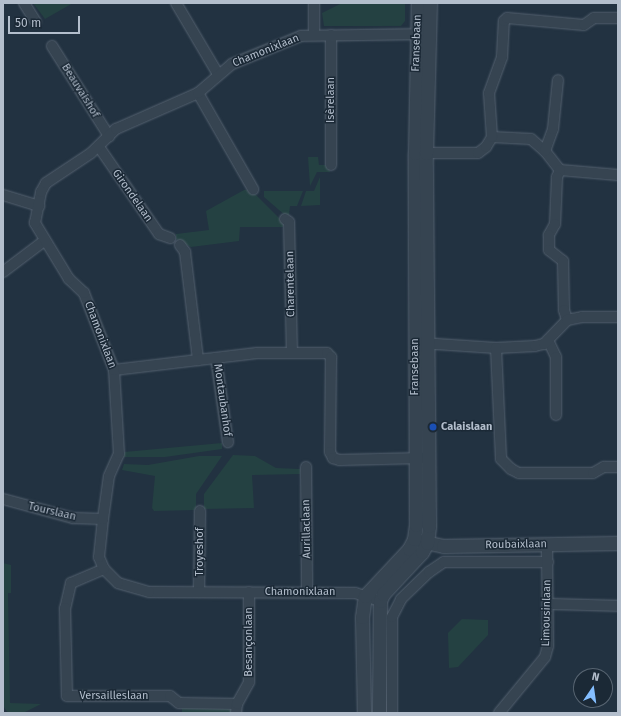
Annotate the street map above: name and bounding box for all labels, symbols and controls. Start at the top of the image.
scale bar [10,8,82,34]
street label: Fransebaan [409,14,425,72]
text: 50 m [15,16,41,30]
street label: Chamonixlaan [231,32,301,70]
street label: Beauvaishof [58,62,102,120]
street label: Isèrelaan [324,77,338,123]
street label: Girondelaan [109,167,155,225]
street label: Charentelaan [284,251,298,317]
street label: Chamonixlaan [81,300,119,370]
street label: Fransebaan [408,338,422,396]
street label: Montaubanhof [210,363,234,437]
place label: Calaislaan [441,420,492,434]
marker: Calaislaan [428,422,438,432]
street label: Aurillaclaan [300,499,314,559]
street label: Tourslaan [27,500,77,524]
street label: Troyeshof [193,528,207,576]
street label: Roubaixlaan [485,538,547,552]
street label: Limousinlaan [540,579,554,647]
street label: Chamonixlaan [265,585,335,599]
street label: Besançonlaan [242,607,256,677]
north arrow [573,668,613,708]
text: N [591,670,601,684]
street label: Versailleslaan [79,689,149,703]

